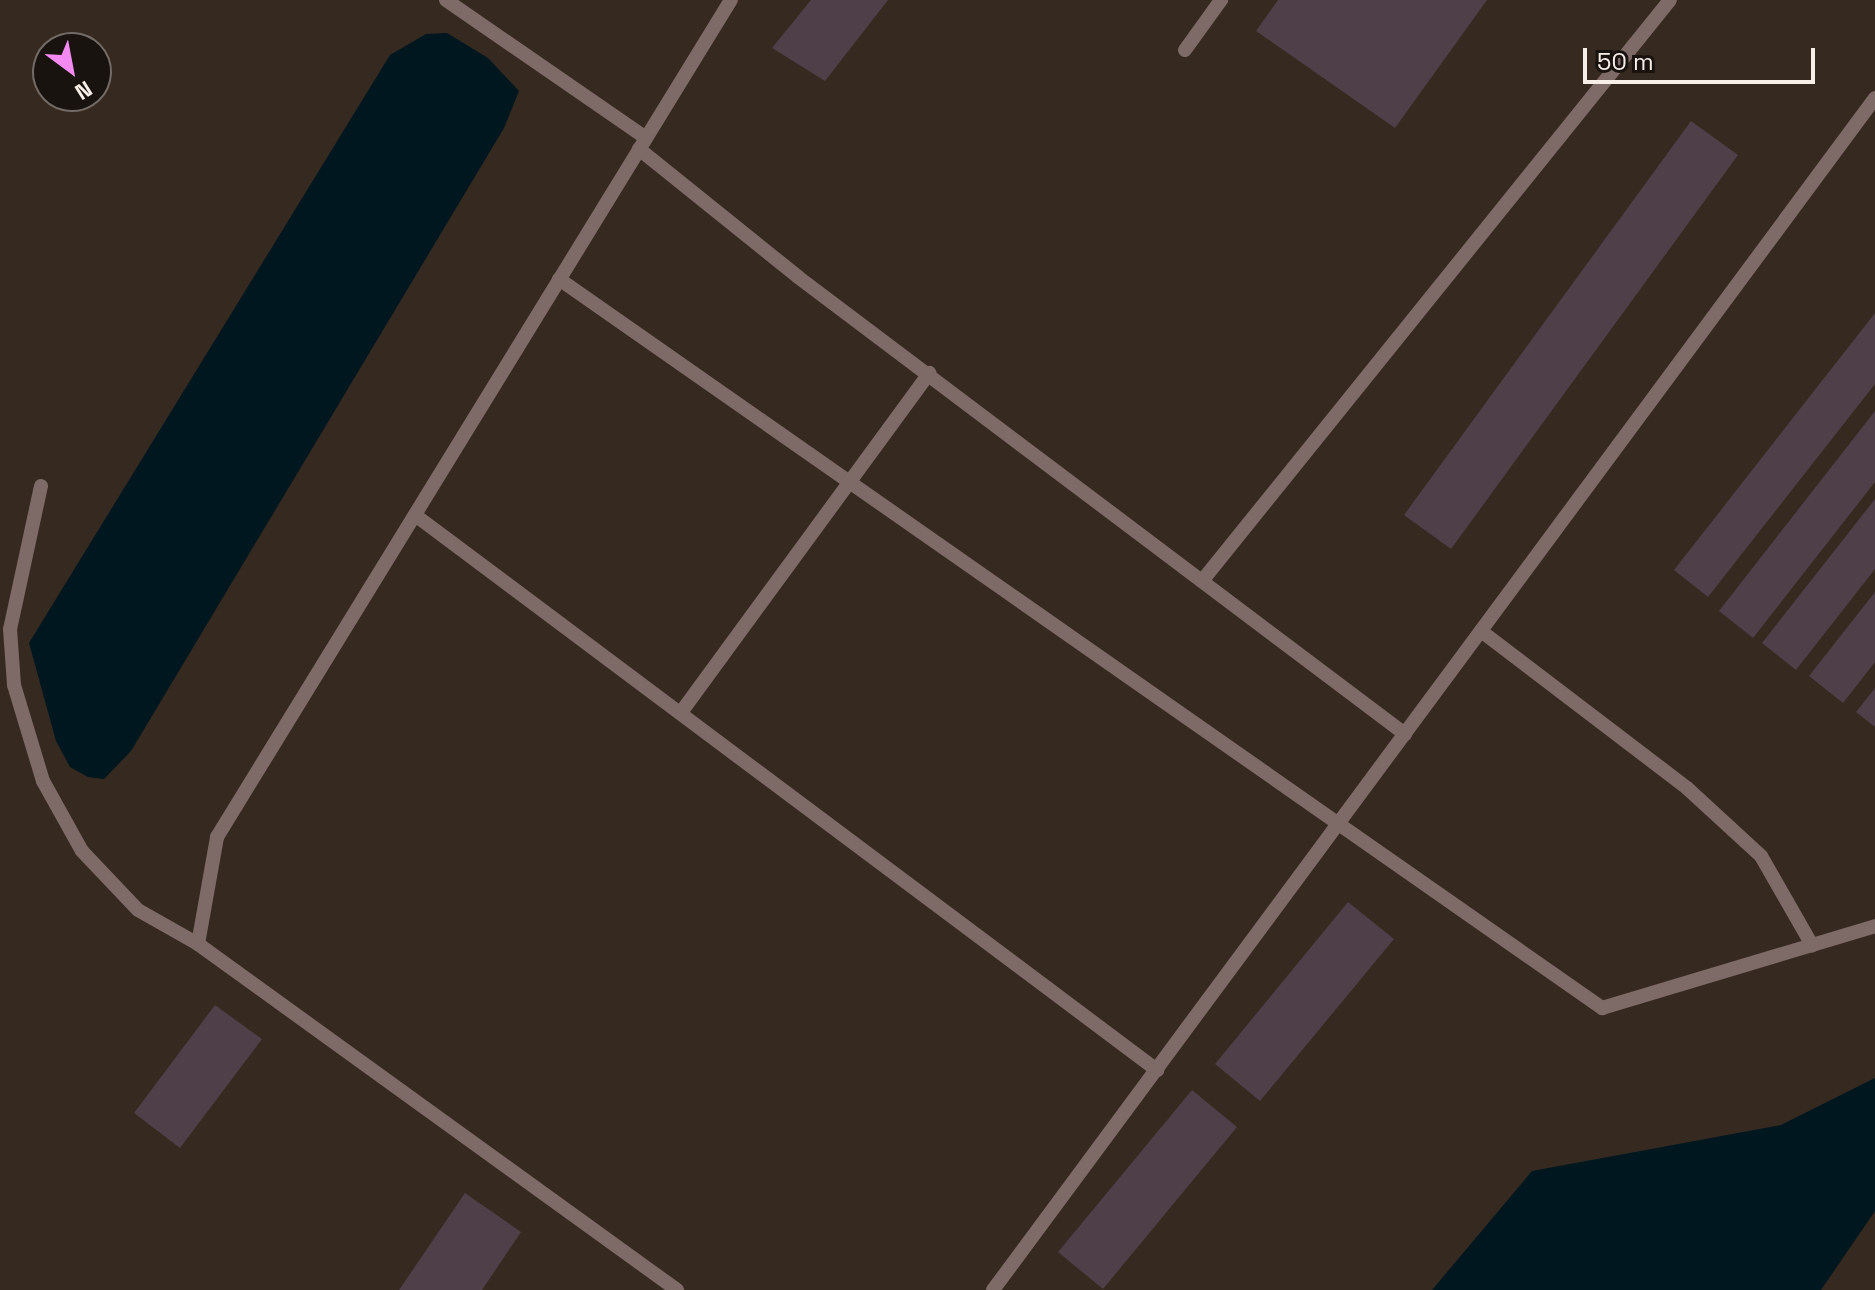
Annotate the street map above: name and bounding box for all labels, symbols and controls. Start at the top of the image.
north arrow [32,32,112,112]
scale bar [1587,32,1819,82]
text: 50 m [1597,46,1654,77]
text: N [70,75,97,106]

